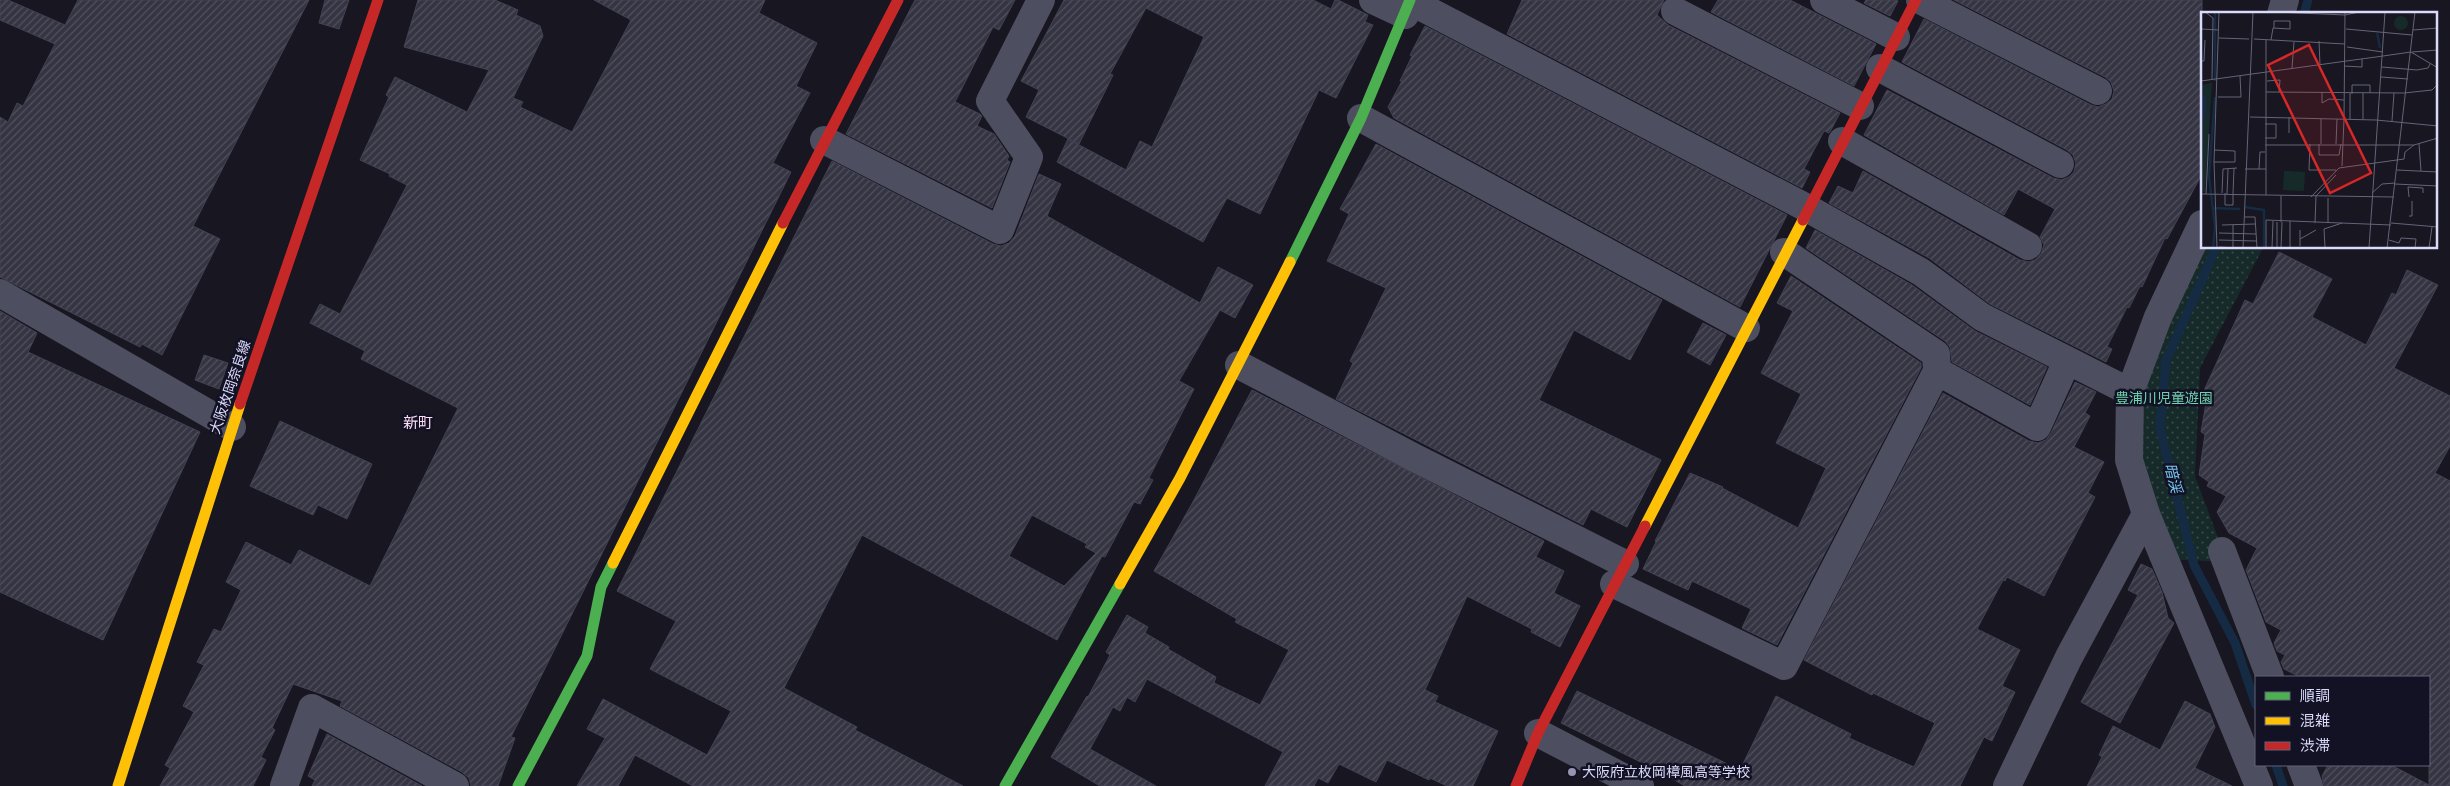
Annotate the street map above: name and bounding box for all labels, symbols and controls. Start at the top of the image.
inset map [2201,12,2438,249]
street label: 大阪枚岡奈良線 [205,337,254,436]
park label: 豊浦川児童遊園 [2115,388,2213,407]
district label: 新町 [403,412,433,432]
water label: 暗渓 [2161,461,2188,497]
legend [2255,676,2430,766]
text: 順調 [2300,685,2330,705]
text: 混雑 [2300,710,2330,730]
text: 渋滞 [2300,735,2330,755]
place label: 大阪府立枚岡樟風高等学校 [1582,762,1750,781]
marker: 大阪府立枚岡樟風高等学校 [1566,766,1578,778]

